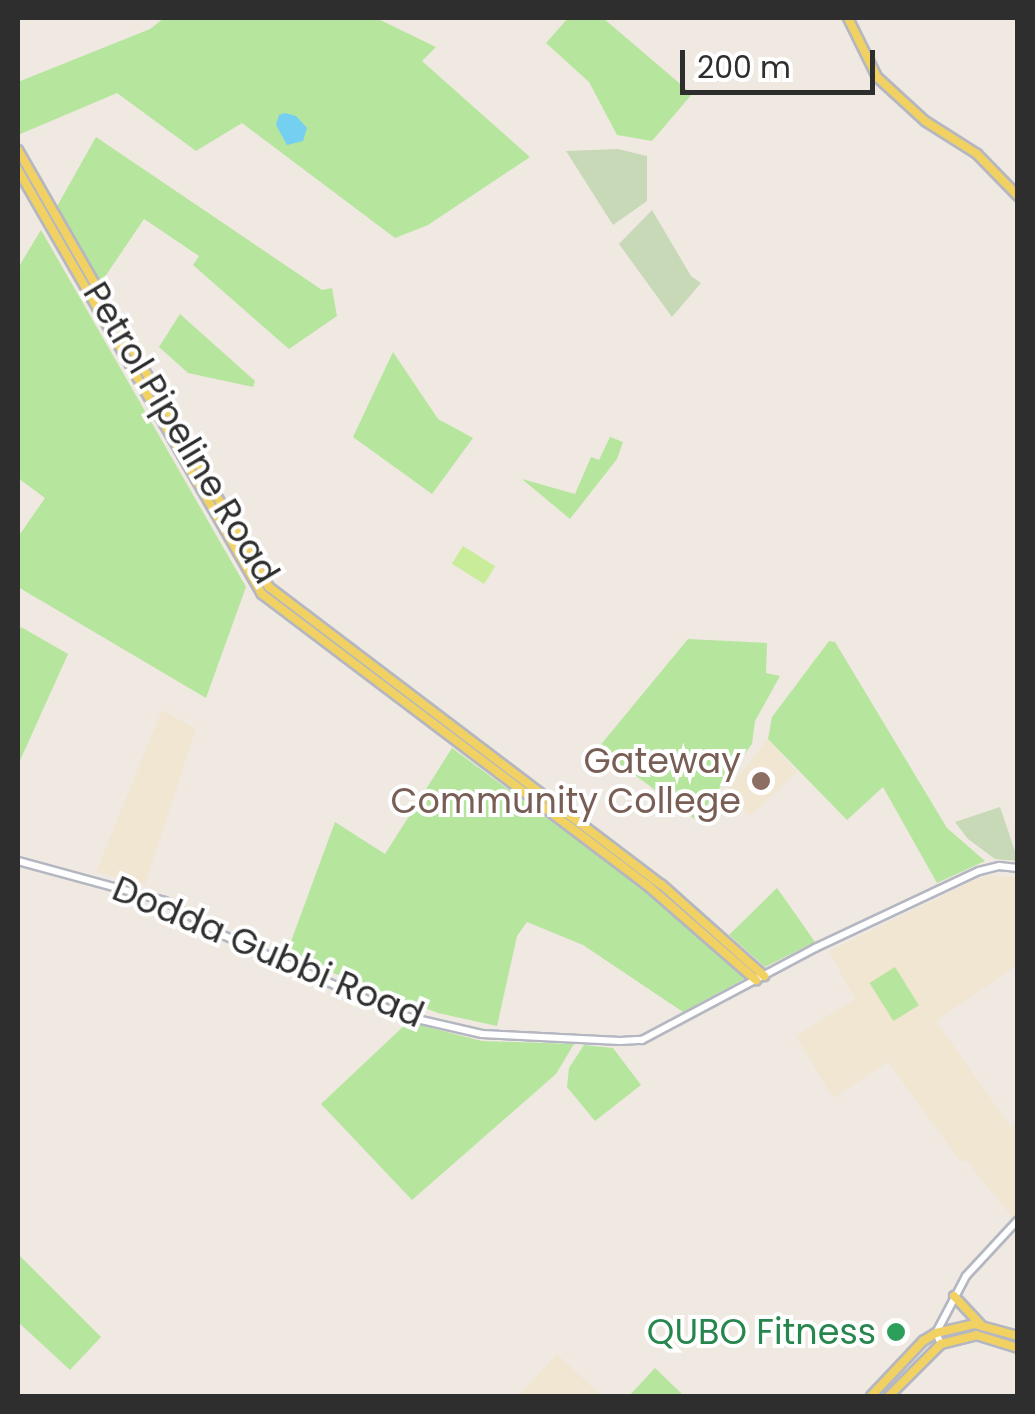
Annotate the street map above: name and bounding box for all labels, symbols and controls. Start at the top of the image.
scale bar [685,30,880,92]
text: 200 m [697,46,791,89]
street label: Petrol Pipeline Road [74,275,288,591]
place label: Gateway Community College [391,740,741,822]
marker: Gateway Community College [750,770,772,792]
street label: Dodda Gubbi Road [106,868,430,1036]
place label: QUBO Fitness [647,1311,876,1353]
marker: QUBO Fitness [885,1321,907,1343]

